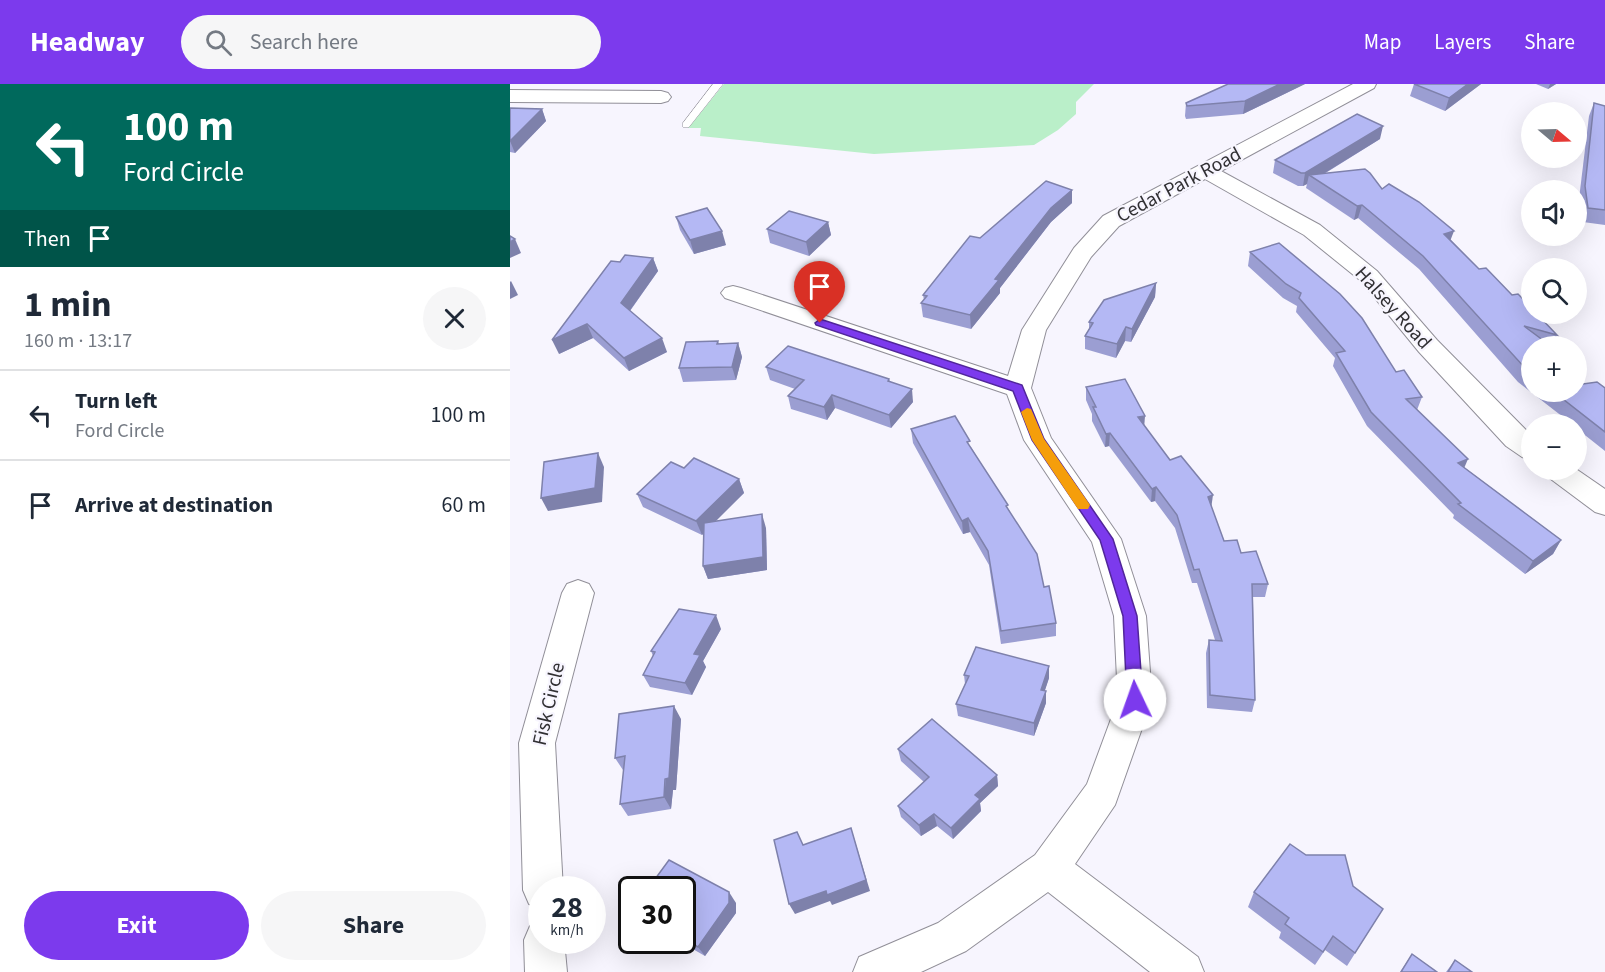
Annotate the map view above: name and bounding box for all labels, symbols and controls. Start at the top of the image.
search box [181,15,601,69]
text: Headway [30,22,145,62]
icon: search [202,26,235,59]
text: Search here [250,26,358,58]
text: Map [1364,27,1401,57]
text: Layers [1434,27,1491,57]
text: Share [1524,27,1575,57]
text: 100 m [123,97,234,157]
north arrow [1521,102,1587,168]
map controls [1521,102,1587,480]
icon: left [24,108,102,186]
street label: Cedar Park Road [1112,140,1246,230]
text: Ford Circle [123,153,244,192]
button: sound [1521,180,1587,246]
icon: arrive [83,222,116,255]
text: Then [24,223,71,255]
button: search [1521,258,1587,324]
street label: Halsey Road [1348,260,1438,356]
pin [794,261,845,323]
icon: arrive [803,270,836,303]
text: 1 min [24,279,112,330]
button: close [423,287,486,350]
text: 160 m · 13:17 [24,327,132,355]
button: + [1521,336,1587,402]
text: Turn left [75,385,157,417]
icon: left [24,399,57,432]
text: 100 m [431,399,486,431]
button: − [1521,414,1587,480]
text: Ford Circle [75,417,165,445]
icon: arrive [24,489,57,522]
text: Arrive at destination [75,489,273,521]
text: 60 m [441,489,486,521]
street label: Fisk Circle [526,660,572,748]
position arrow [1103,668,1167,732]
speed limit sign: 30 [618,876,696,954]
text: 28 [551,886,583,929]
button: Exit [24,891,249,960]
button: Share [261,891,486,960]
text: km/h [550,920,584,941]

